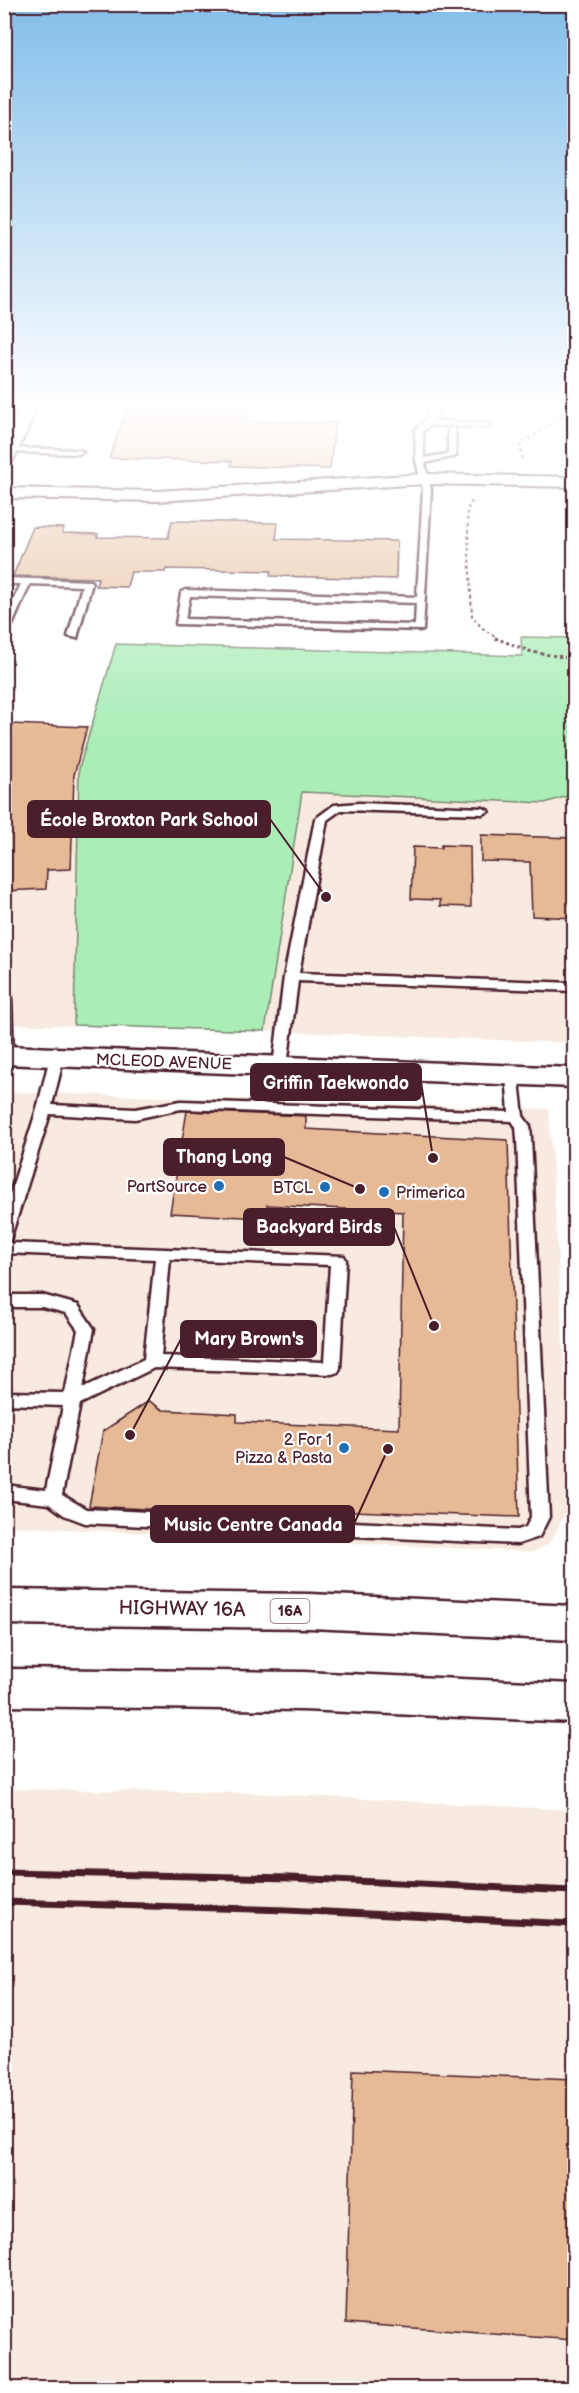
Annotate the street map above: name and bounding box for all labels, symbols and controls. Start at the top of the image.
callout: École Broxton Park School [28,801,270,837]
text: École Broxton Park School [40,808,258,831]
street label: MCLEOD AVENUE [96,1051,232,1074]
callout: Griffin Taekwondo [251,1064,421,1100]
text: Griffin Taekwondo [263,1073,409,1094]
callout: Thang Long [164,1139,284,1175]
text: Thang Long [176,1147,272,1168]
place label: PartSource [127,1178,208,1197]
marker: PartSource [212,1179,226,1193]
place label: BTCL [273,1179,314,1198]
marker: BTCL [318,1180,332,1194]
place label: Primerica [396,1184,465,1203]
marker: Primerica [377,1185,391,1199]
callout: Backyard Birds [244,1209,394,1245]
text: Backyard Birds [256,1217,382,1238]
callout: Mary Brown's [181,1321,316,1357]
text: Mary Brown's [194,1329,304,1350]
place label: 2 For 1 Pizza & Pasta [235,1431,332,1468]
marker: 2 For 1 Pizza & Pasta [337,1441,351,1455]
callout: Music Centre Canada [151,1506,354,1542]
text: Music Centre Canada [163,1515,343,1536]
street label: HIGHWAY 16A [118,1596,246,1622]
road number: 16A [270,1599,310,1623]

